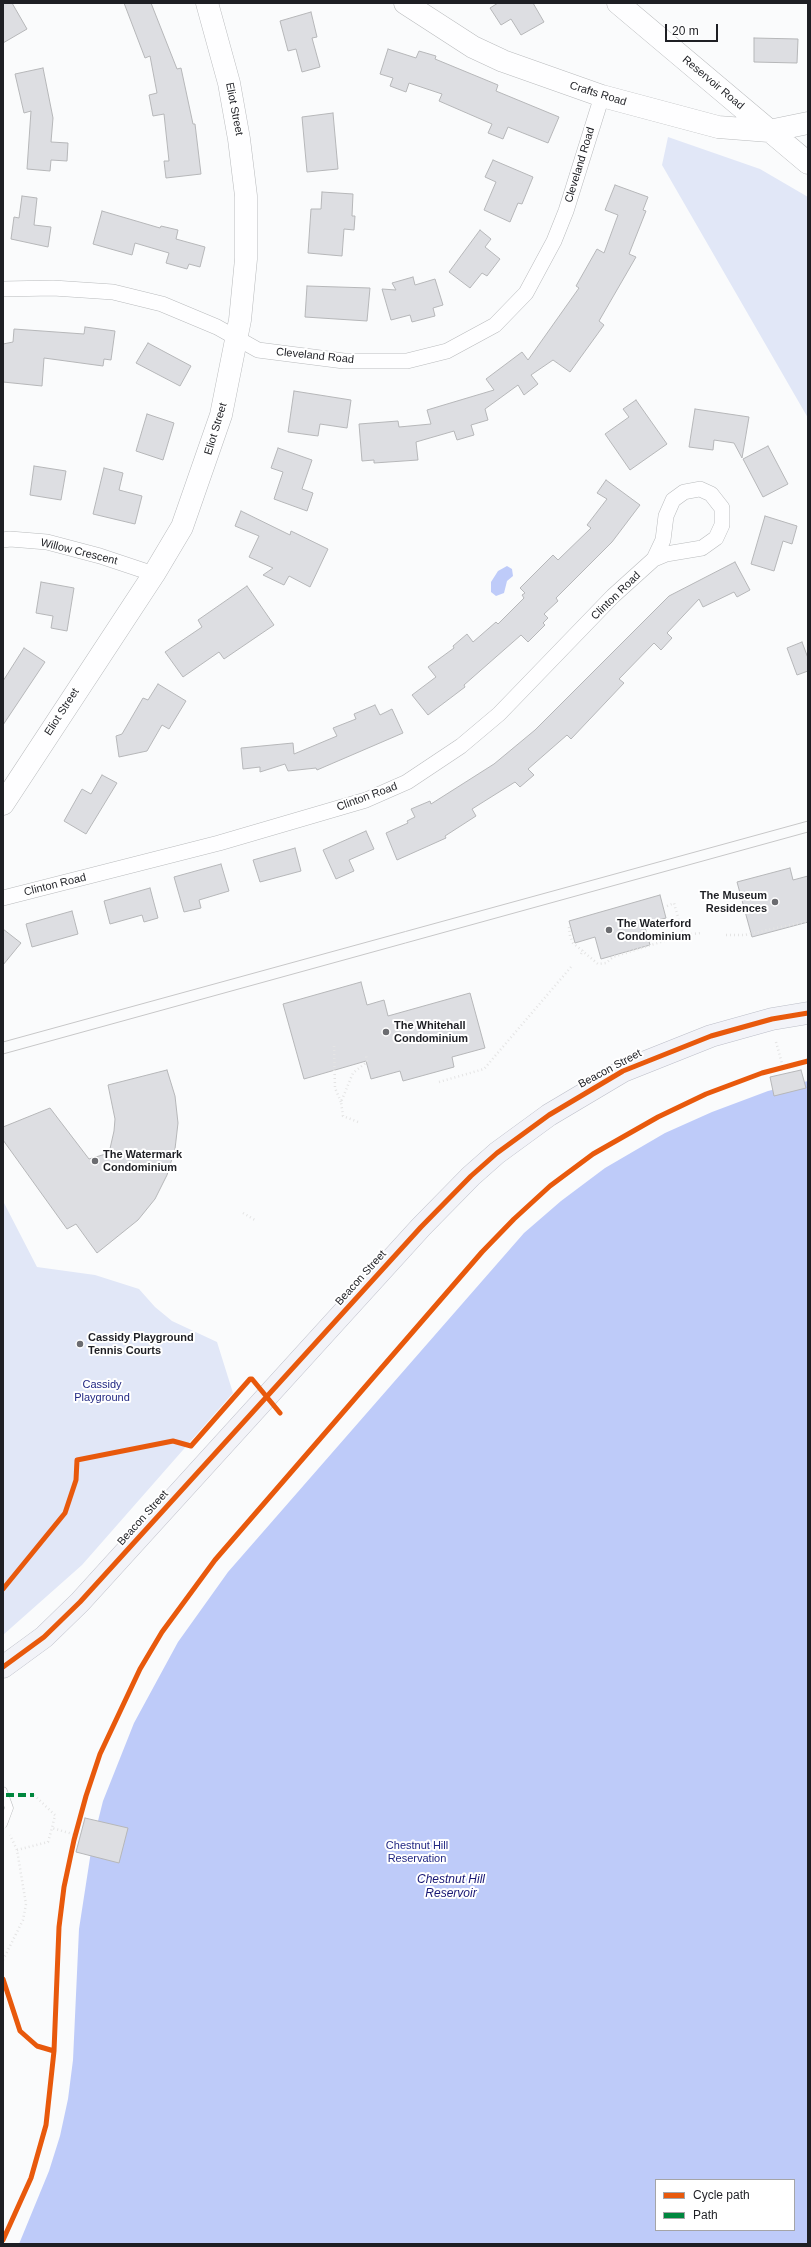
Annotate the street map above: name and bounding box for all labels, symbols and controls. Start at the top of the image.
scale bar [667,16,720,42]
text: 20 m [672,24,699,38]
street label: Reservoir Road [679,53,747,113]
street label: Crafts Road [568,79,628,109]
street label: Eliot Street [222,81,246,137]
street label: Cleveland Road [562,126,598,204]
street label: Cleveland Road [275,345,355,367]
street label: Eliot Street [202,401,230,457]
street label: Willow Crescent [39,536,119,568]
street label: Clinton Road [589,569,643,623]
street label: Eliot Street [42,686,82,738]
street label: Clinton Road [335,780,399,814]
street label: Clinton Road [23,871,87,899]
place label: The Museum Residences [700,889,767,915]
marker: The Museum Residences [770,897,780,907]
place label: The Waterford Condominium [617,917,691,943]
marker: The Waterford Condominium [604,925,614,935]
place label: The Whitehall Condominium [394,1019,468,1045]
marker: The Whitehall Condominium [381,1027,391,1037]
street label: Beacon Street [576,1047,644,1091]
place label: The Watermark Condominium [103,1148,182,1174]
marker: The Watermark Condominium [90,1156,100,1166]
street label: Beacon Street [333,1248,389,1308]
place label: Cassidy Playground Tennis Courts [88,1331,194,1357]
marker: Cassidy Playground Tennis Courts [75,1339,85,1349]
park label: Cassidy Playground [74,1378,130,1404]
street label: Beacon Street [115,1488,171,1548]
park label: Chestnut Hill Reservation [386,1839,448,1865]
water label: Chestnut Hill Reservoir [417,1873,485,1901]
legend [655,2179,795,2231]
text: Cycle path [693,2188,750,2202]
text: Path [693,2208,718,2222]

